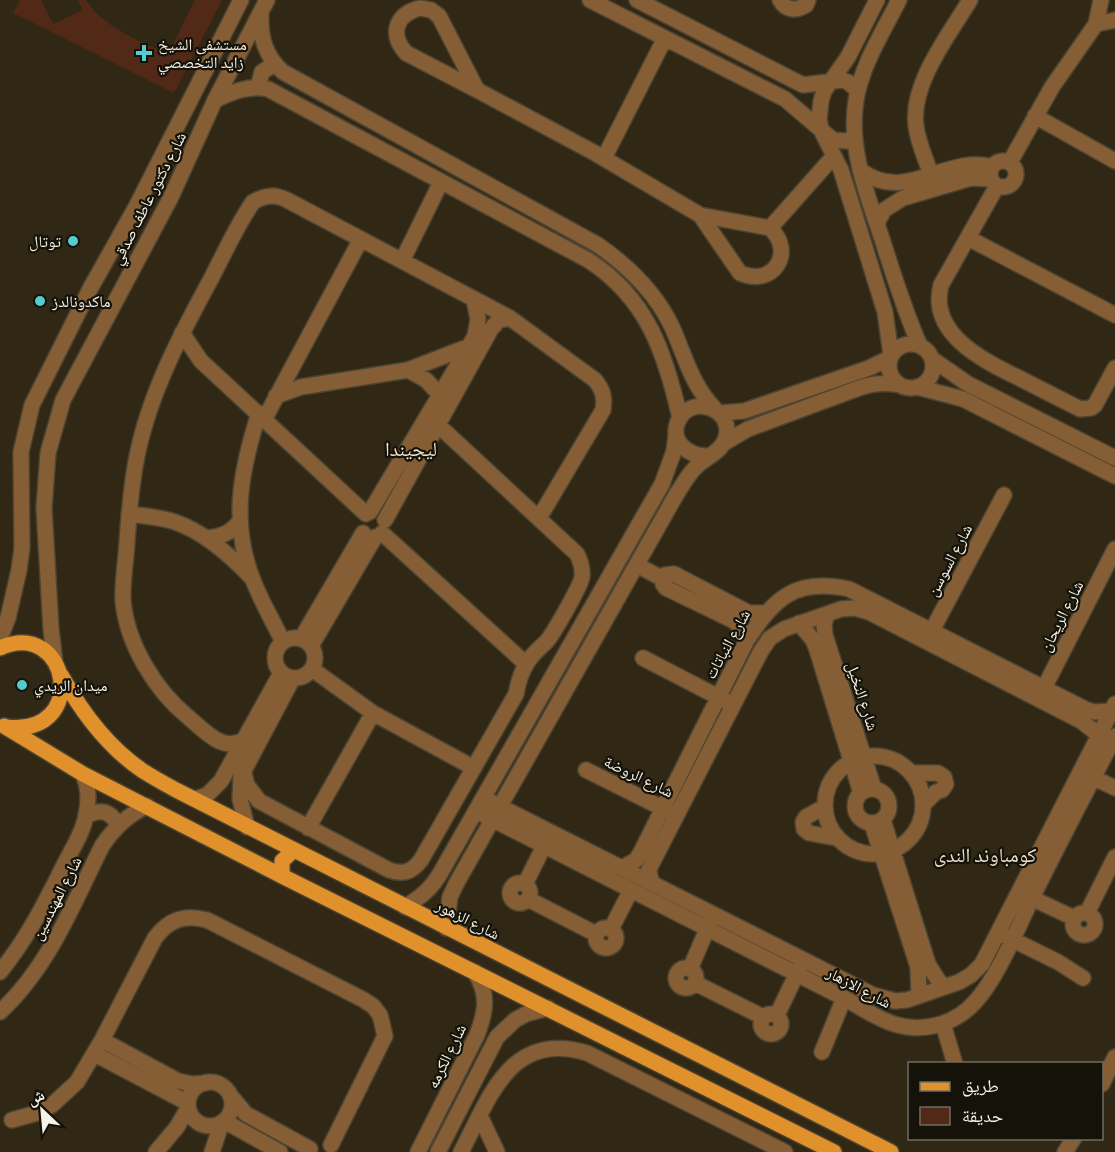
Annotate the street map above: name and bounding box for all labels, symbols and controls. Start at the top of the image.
place label: مستشفى الشيخ زايد التخصصي [158,31,247,75]
marker: مستشفى الشيخ زايد التخصصي [135,44,153,62]
street label: شارع دكتور عاطف صدقي [103,127,193,269]
place label: توتال [29,228,61,252]
marker: توتال [66,234,80,248]
place label: ماكدونالدز [51,288,111,312]
marker: ماكدونالدز [33,294,47,308]
district label: ليجيندا [385,432,437,462]
street label: شارع السوسن [919,519,977,600]
street label: شارع الريحان [1032,576,1088,655]
street label: شارع النباتات [697,604,755,683]
street label: شارع النخيل [842,658,886,733]
place label: ميدان الريدي [34,672,108,698]
marker: ميدان الريدي [15,678,29,692]
street label: شارع الروضة [601,748,678,802]
district label: كومباوند الندى [934,838,1036,868]
street label: شارع المهندسين [24,851,87,944]
street label: شارع الزهور [431,891,505,944]
street label: شارع الازهار [822,959,896,1013]
street label: شارع الكرمه [419,1019,471,1092]
legend [908,1062,1103,1140]
text: طريق [962,1071,999,1098]
north arrow [12,1080,72,1140]
text: ش [22,1081,48,1110]
text: حديقة [962,1101,1003,1128]

